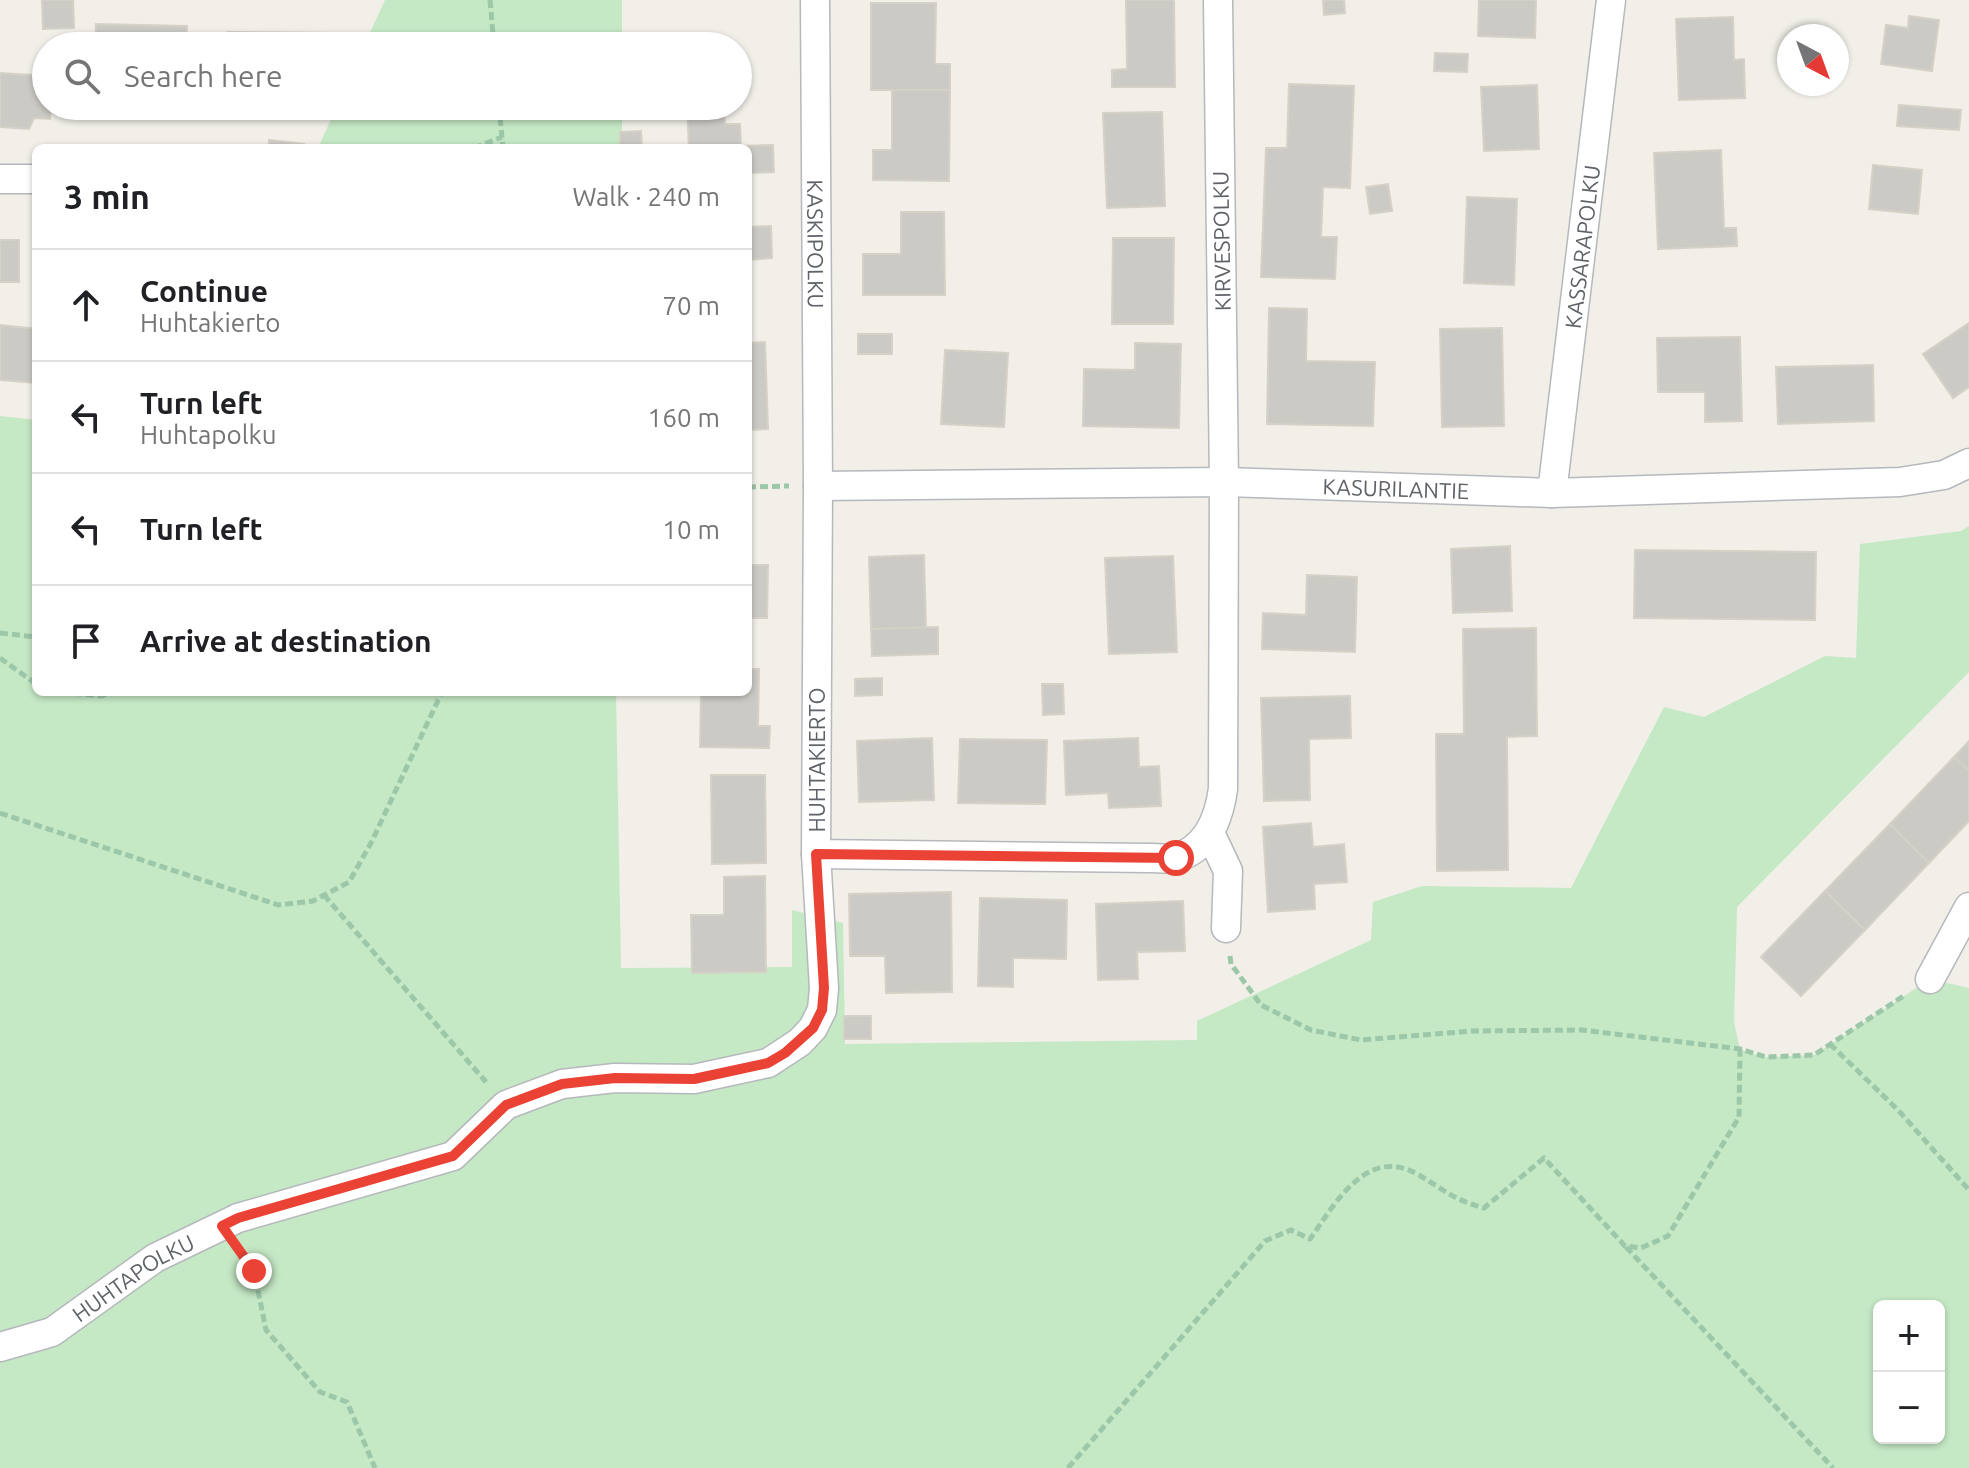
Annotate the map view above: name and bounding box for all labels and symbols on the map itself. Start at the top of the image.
north arrow [1777,24,1849,96]
street label: KASSARAPOLKU [1559,164,1604,330]
street label: KIRVESPOLKU [1207,171,1235,311]
street label: KASKIPOLKU [804,179,829,309]
street label: KASURILANTIE [1322,473,1470,503]
street label: HUHTAKIERTO [804,687,829,833]
route start [1158,840,1194,876]
street label: HUHTAPOLKU [67,1229,198,1326]
route end [236,1253,272,1289]

